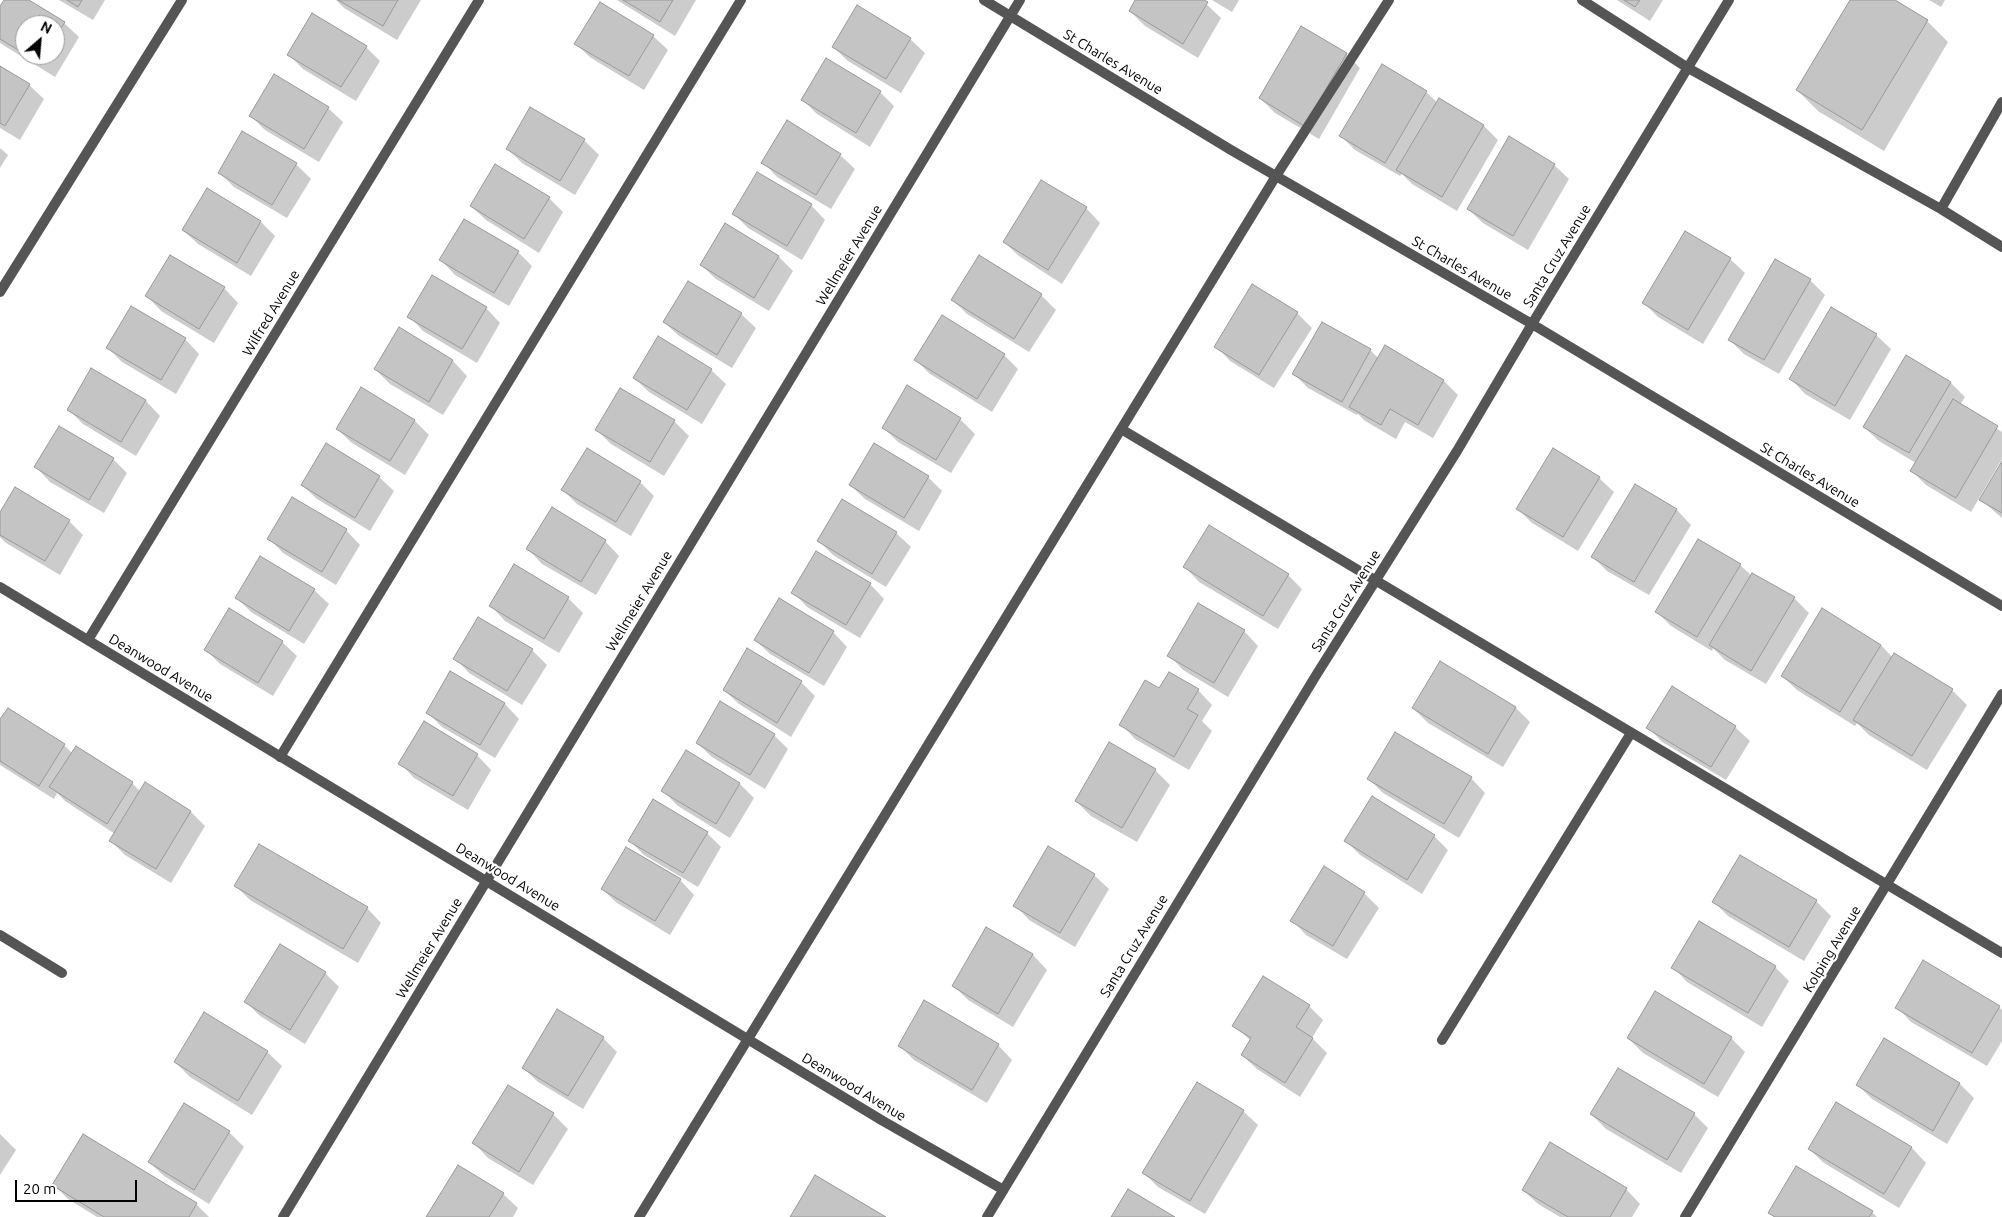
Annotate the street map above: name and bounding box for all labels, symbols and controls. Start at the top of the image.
north arrow [15,15,65,65]
text: N [38,18,55,37]
street label: St Charles Avenue [1060,26,1166,98]
street label: Santa Cruz Avenue [1520,201,1594,311]
street label: Wellmeier Avenue [812,202,886,308]
street label: St Charles Avenue [1409,232,1515,304]
street label: Wilfred Avenue [239,267,303,359]
street label: St Charles Avenue [1757,439,1863,511]
street label: Santa Cruz Avenue [1308,547,1384,655]
street label: Wellmeier Avenue [602,548,676,654]
street label: Deanwood Avenue [106,630,216,706]
street label: Deanwood Avenue [453,839,563,915]
street label: Santa Cruz Avenue [1097,891,1171,1001]
street label: Wellmeier Avenue [392,895,466,1001]
street label: Kolping Avenue [1800,903,1864,995]
street label: Deanwood Avenue [799,1049,909,1125]
scale bar [18,1170,140,1202]
text: 20 m [23,1180,56,1197]

